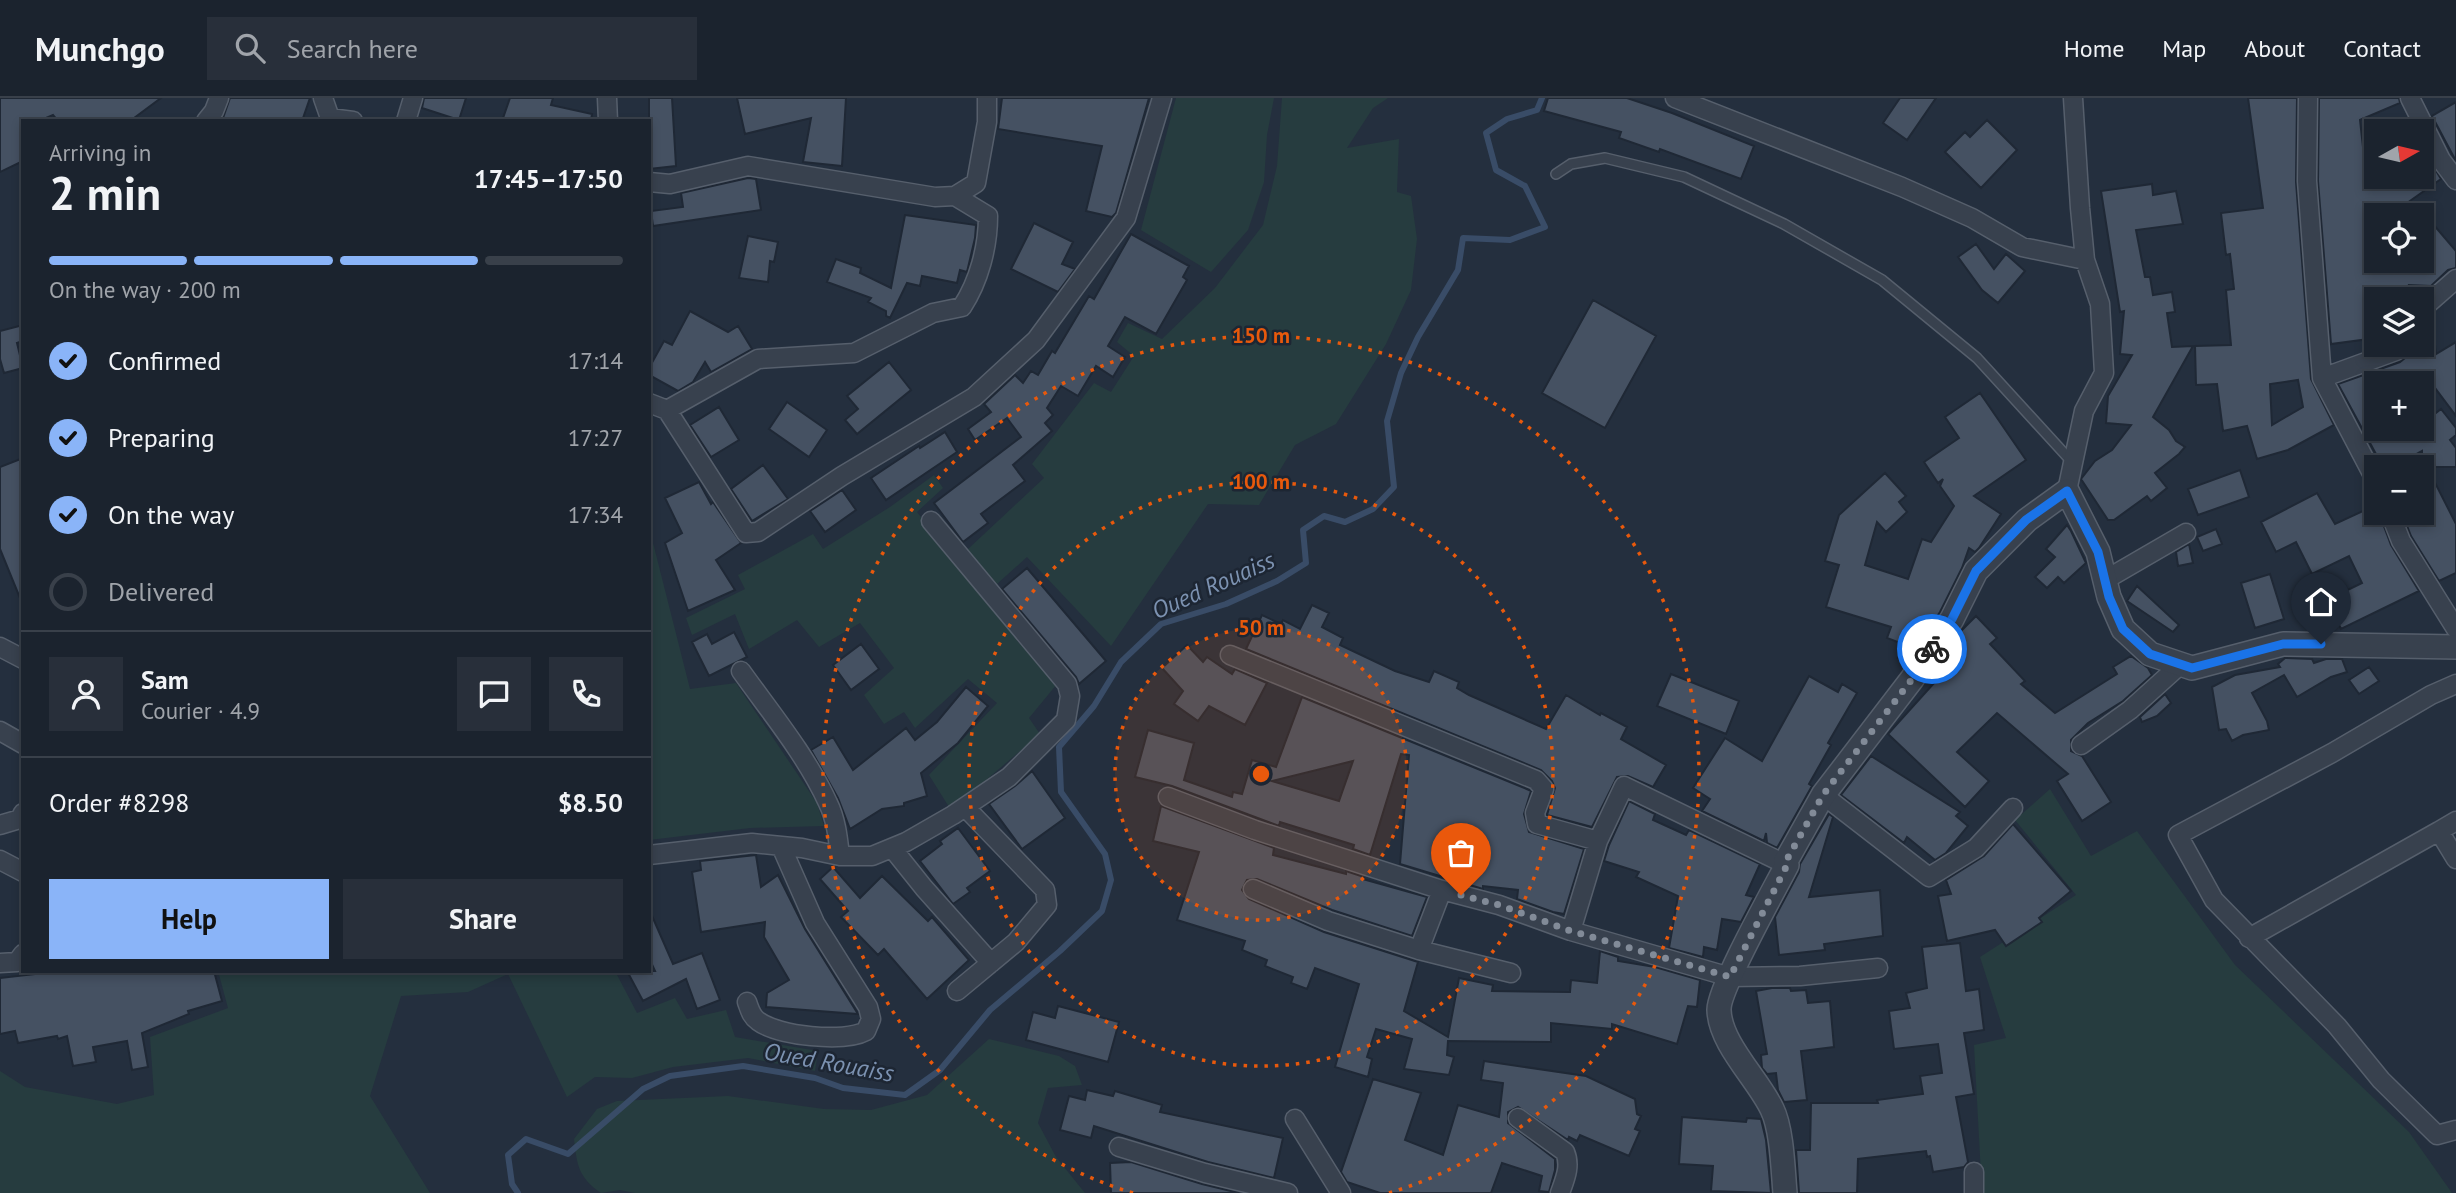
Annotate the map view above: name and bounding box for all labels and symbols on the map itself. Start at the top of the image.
north arrow [2364,119,2434,189]
text: 150 m [1232,322,1290,349]
text: 100 m [1232,468,1290,495]
water label: Oued Rouaiss [1147,544,1280,626]
pin [2291,572,2351,644]
text: 50 m [1238,614,1284,641]
courier [1897,614,1967,684]
centre of rings [1249,762,1273,786]
pin [1431,823,1491,895]
water label: Oued Rouaiss [762,1035,897,1089]

